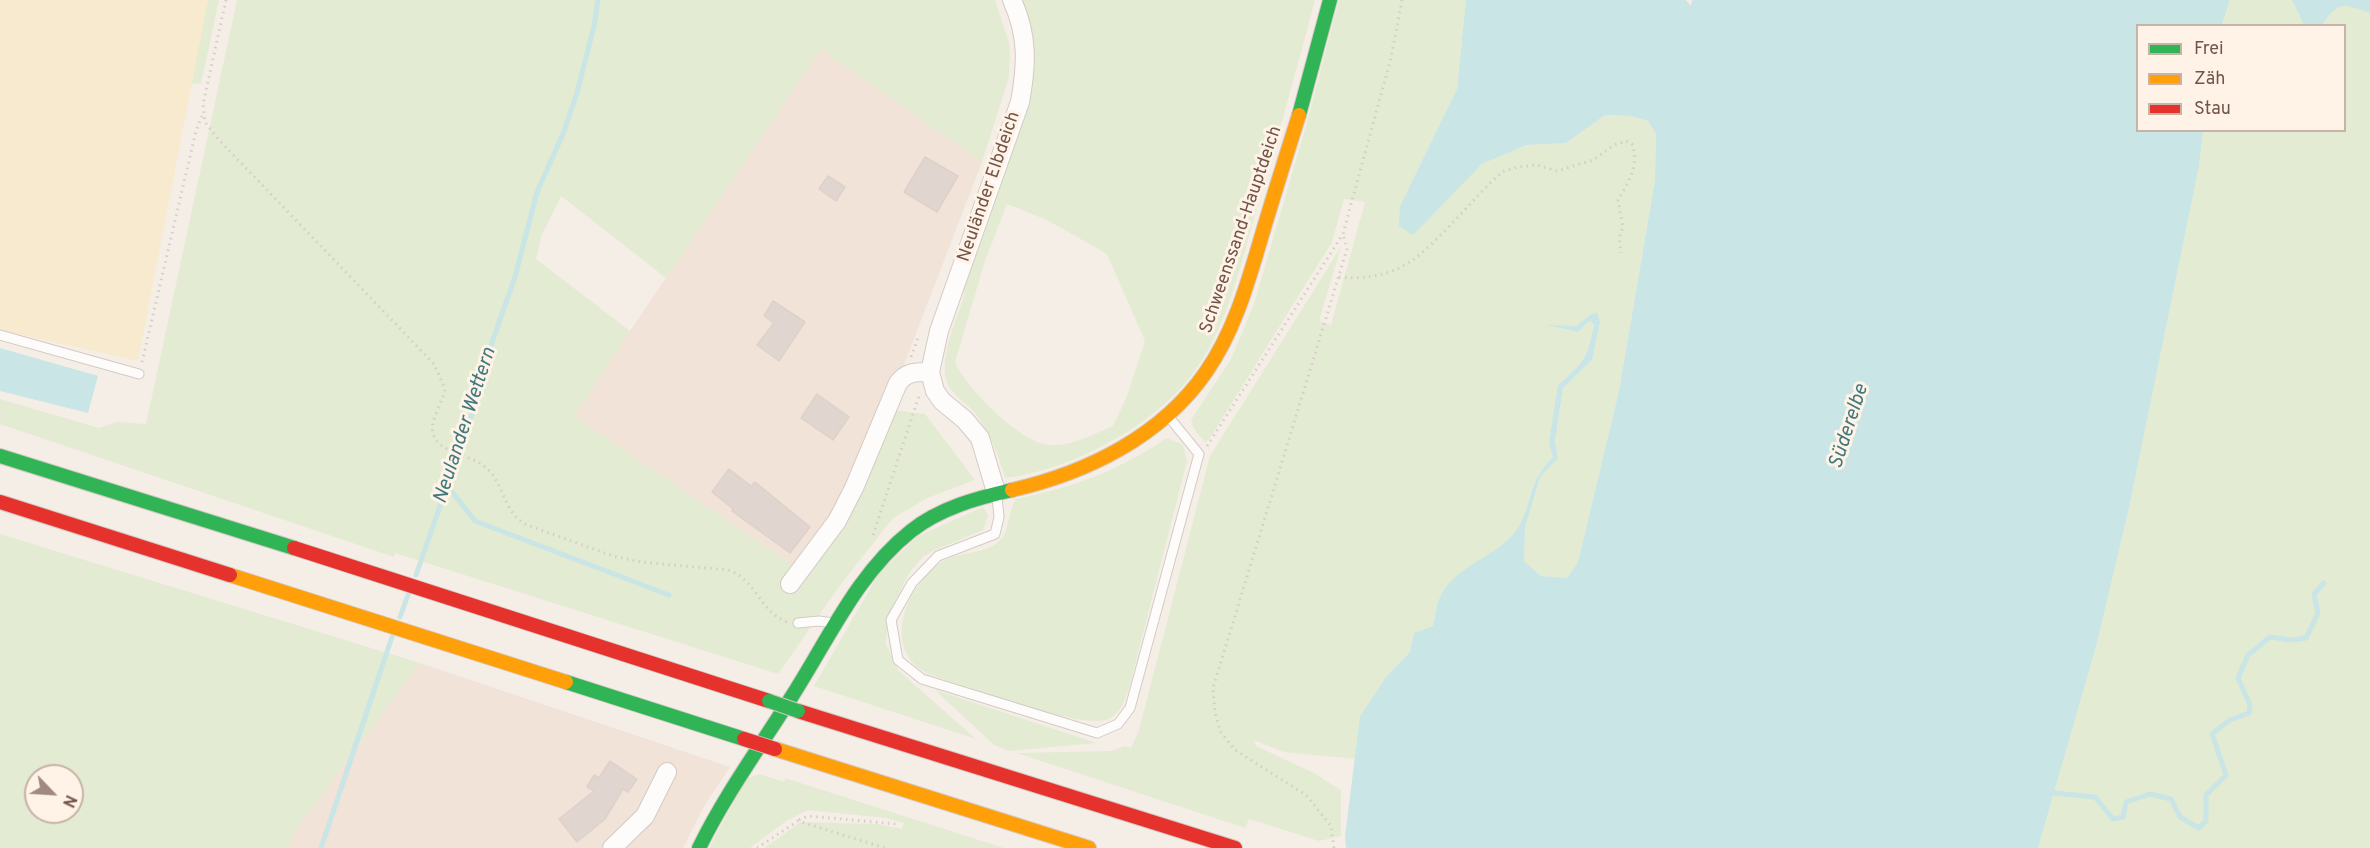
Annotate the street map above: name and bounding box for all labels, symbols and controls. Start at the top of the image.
legend [2136,24,2346,132]
text: Frei [2194,38,2224,61]
text: Zäh [2194,68,2225,91]
text: Stau [2194,98,2231,121]
street label: Neuländer Elbdeich [954,109,1026,265]
street label: Schweenssand-Hauptdeich [1196,123,1288,337]
water label: Neulander Wettern [429,345,503,507]
water label: Süderelbe [1825,382,1875,472]
north arrow [24,764,84,824]
text: N [57,791,80,810]

